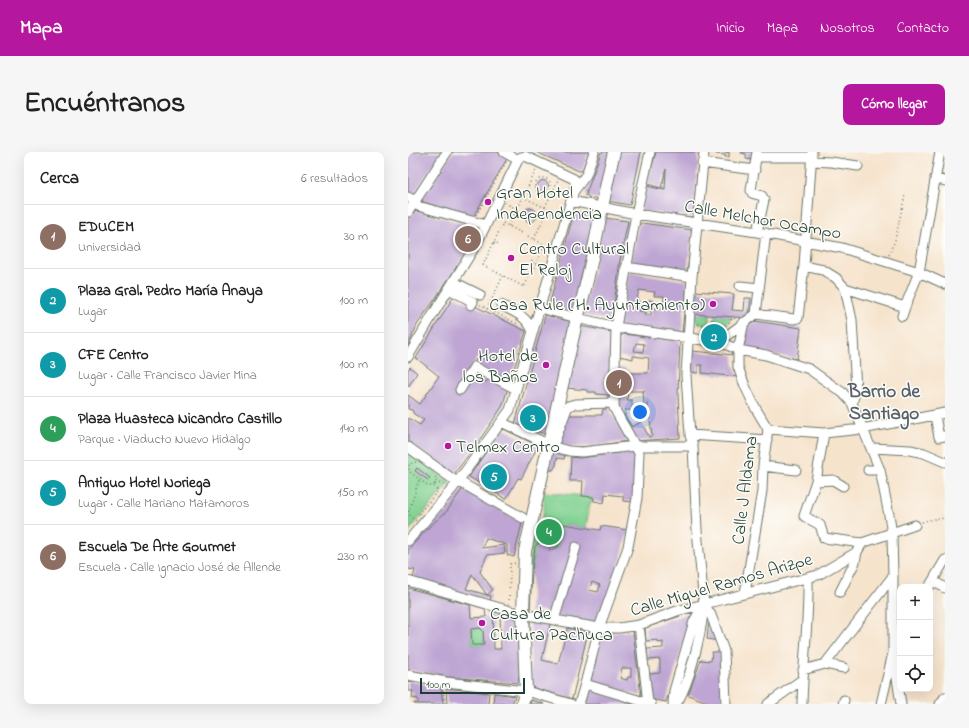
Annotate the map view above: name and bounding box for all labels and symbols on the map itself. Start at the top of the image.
place label: Gran Hotel Independencia [496,181,602,228]
street label: Calle Melchor Ocampo [682,194,843,248]
marker: Gran Hotel Independencia [483,197,493,207]
pin: 6 [455,224,481,254]
place label: Centro Cultural El Reloj [519,237,629,284]
marker: Centro Cultural El Reloj [506,253,516,263]
place label: Casa Rule (H. Ayuntamiento) [489,293,705,319]
marker: Casa Rule (H. Ayuntamiento) [708,299,718,309]
pin: 2 [701,322,727,352]
place label: Hotel de los Baños [463,344,539,391]
marker: Hotel de los Baños [541,360,551,370]
pin: 1 [606,368,632,398]
district label: Barrio de Santiago [847,379,921,430]
your location [630,402,650,422]
pin: 3 [520,403,546,433]
street label: Calle J Aldama [726,434,766,546]
place label: Telmex Centro [456,435,560,461]
marker: Telmex Centro [443,441,453,451]
pin: 5 [481,462,507,492]
pin: 4 [536,517,562,547]
street label: Calle Miguel Ramos Arizpe [627,547,817,625]
place label: Casa de Cultura Pachuca [490,602,613,649]
marker: Casa de Cultura Pachuca [477,618,487,628]
scale bar [420,676,525,695]

